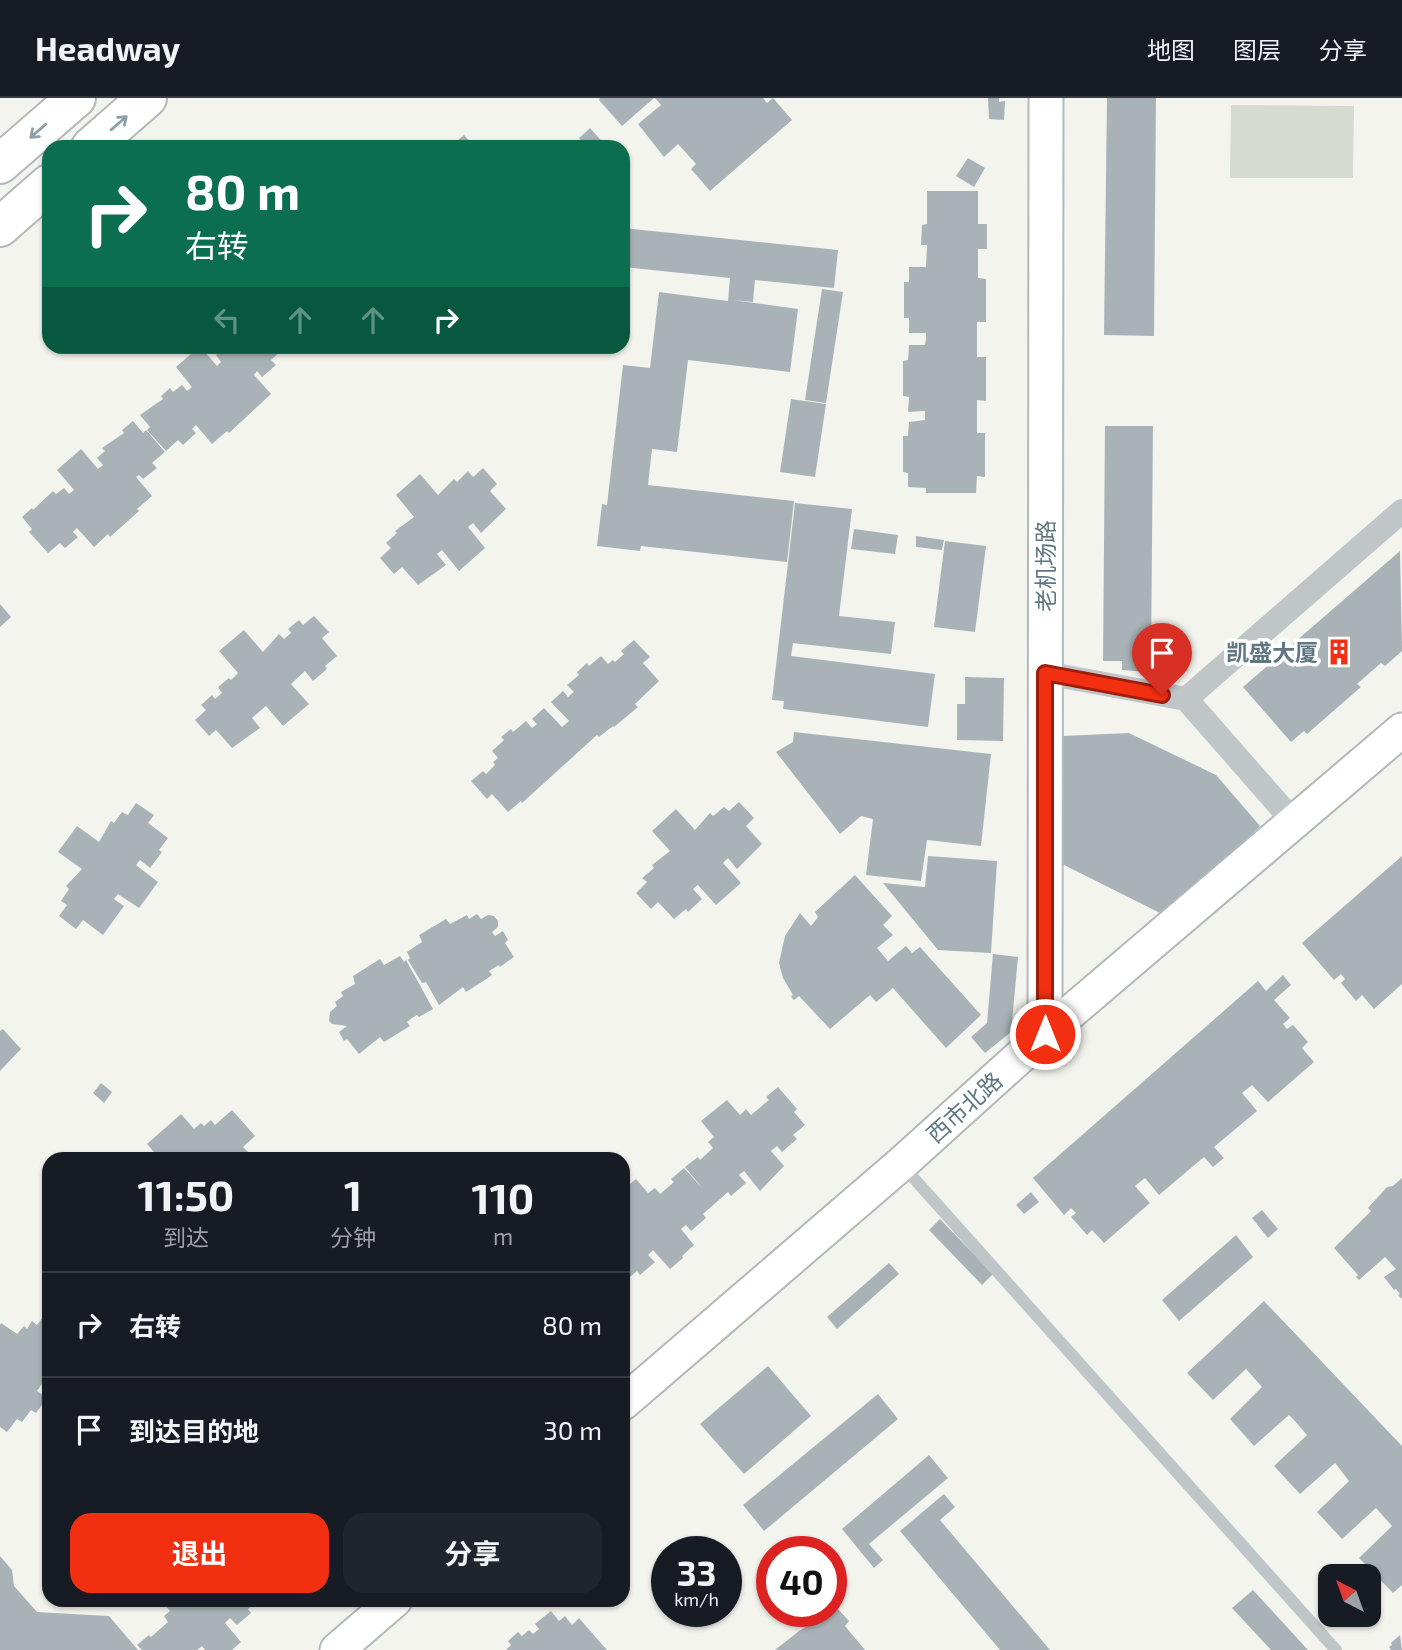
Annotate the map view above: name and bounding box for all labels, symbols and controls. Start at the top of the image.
text: Headway [35,28,180,68]
text: 地图 [1147,35,1195,64]
text: 图层 [1233,35,1281,64]
text: 分享 [1319,35,1367,64]
one-way arrow [110,114,127,131]
one-way arrow [29,123,47,139]
text: 80 m [185,161,300,220]
icon: right [70,168,161,259]
text: 右转 [185,226,249,264]
icon: left [208,301,246,339]
icon: ahead [281,301,319,339]
icon: ahead [354,301,392,339]
icon: right [427,301,465,339]
street label: 老机场路 [1031,520,1059,612]
pin [1132,623,1192,695]
icon: arrive [1143,634,1181,672]
building icon: 凯盛大厦 [1324,637,1354,667]
place label: 凯盛大厦 [1226,638,1318,666]
position arrow [1008,997,1082,1071]
street label: 西市北路 [920,1066,1008,1148]
text: 11:50 [138,1169,234,1219]
text: 1 [344,1169,362,1219]
text: 110 [472,1172,534,1222]
text: m [493,1222,513,1250]
text: 到达 [163,1223,209,1251]
text: 分钟 [330,1223,376,1251]
icon: right [70,1306,108,1344]
text: 80 m [542,1309,602,1340]
text: 右转 [129,1310,181,1341]
icon: arrive [70,1411,108,1449]
text: 30 m [543,1414,602,1445]
text: 到达目的地 [129,1415,259,1446]
button: 退出 [70,1513,329,1593]
button: 分享 [343,1513,602,1593]
speed limit sign: 40 [756,1536,847,1627]
text: 33 [677,1551,716,1593]
north arrow [1318,1564,1381,1628]
map controls [1318,1564,1381,1627]
text: km/h [674,1588,719,1610]

